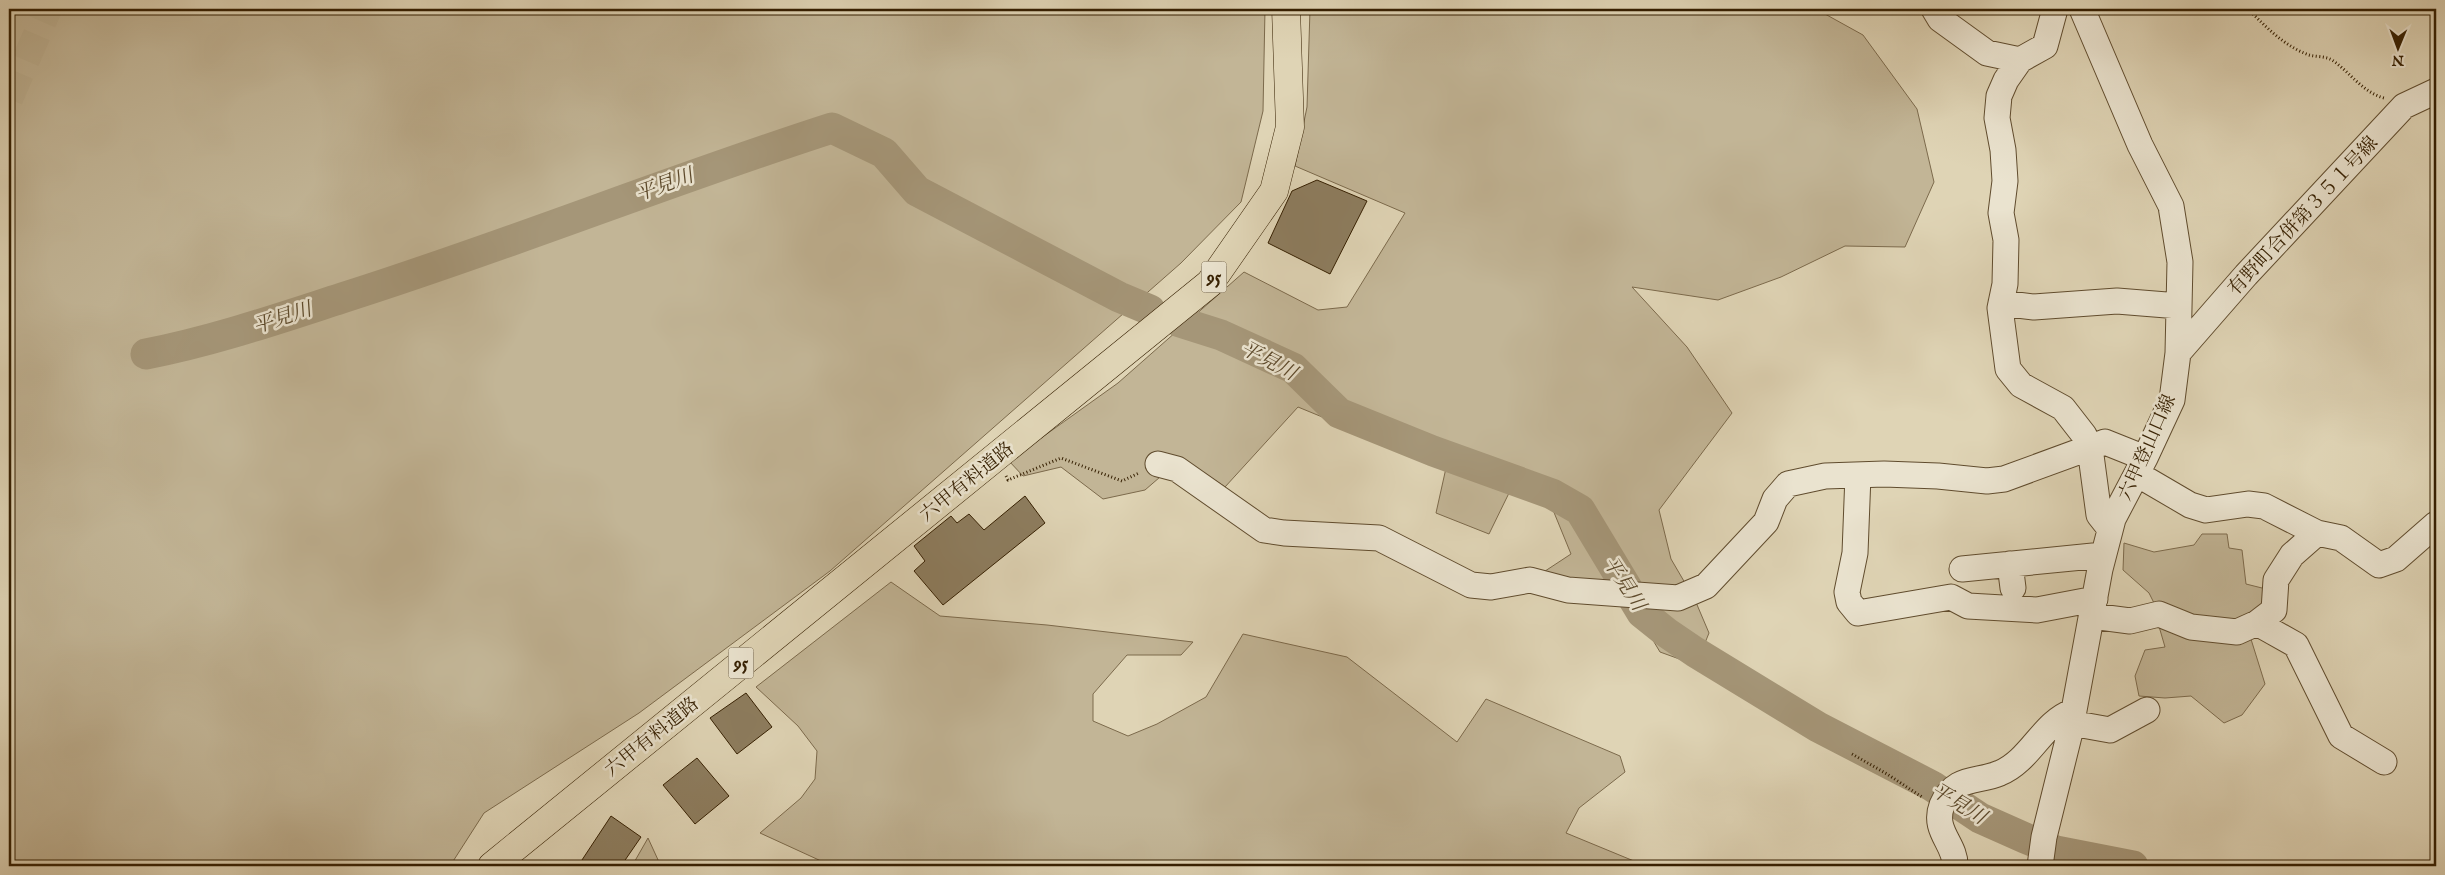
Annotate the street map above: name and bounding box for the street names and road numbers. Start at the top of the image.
street label: 有野町合併第３５１号線 [2223,132,2384,301]
road number: 95 [1202,262,1226,292]
street label: 六甲登山口線 [2114,391,2182,505]
street label: 六甲有料道路 [915,437,1019,528]
road number: 95 [728,648,754,678]
street label: 六甲有料道路 [600,692,704,783]

